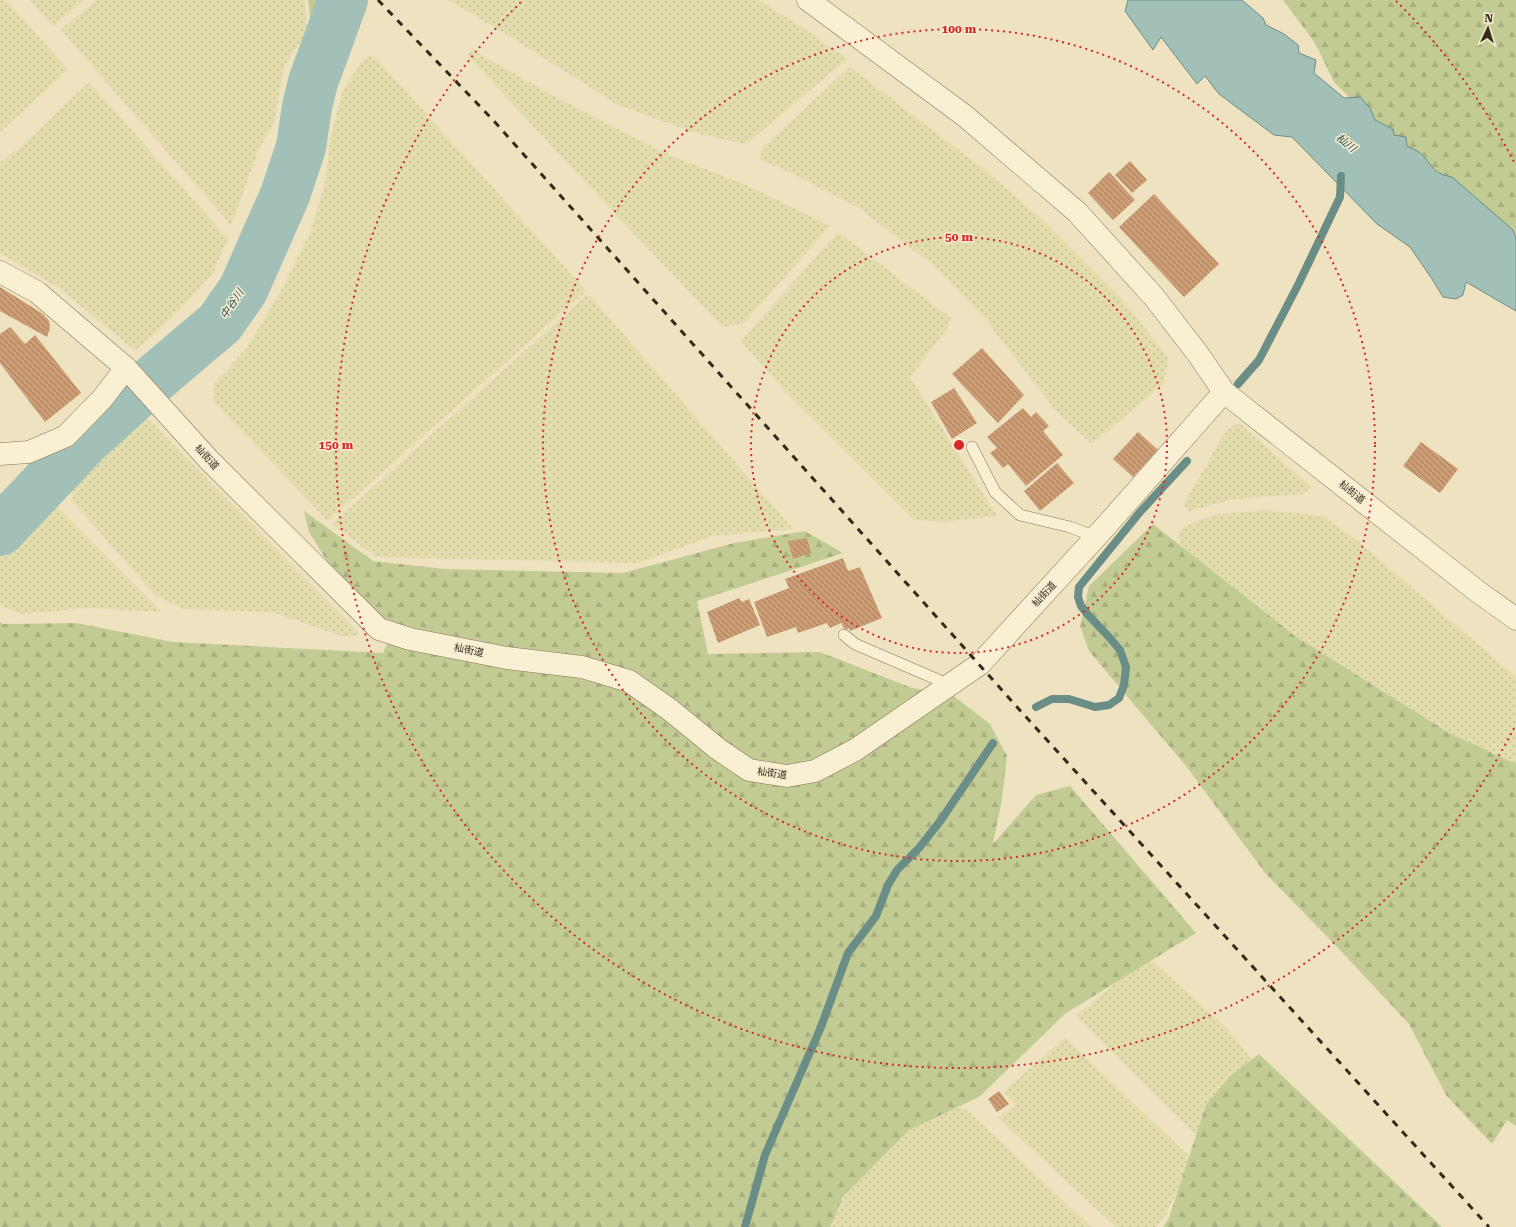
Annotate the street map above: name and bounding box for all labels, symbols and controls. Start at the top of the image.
north arrow [1468,8,1508,48]
text: N [1484,12,1494,25]
text: 100 m [942,22,977,36]
water label: 杣川 [1333,131,1359,156]
text: 50 m [945,230,973,244]
water label: 中谷川 [217,286,247,321]
text: 150 m [319,438,354,452]
centre of rings [952,438,966,452]
street label: 杣街道 [193,442,221,472]
street label: 杣街道 [1337,478,1367,506]
street label: 杣街道 [1030,579,1058,609]
street label: 杣街道 [453,642,485,658]
street label: 杣街道 [756,765,788,781]

